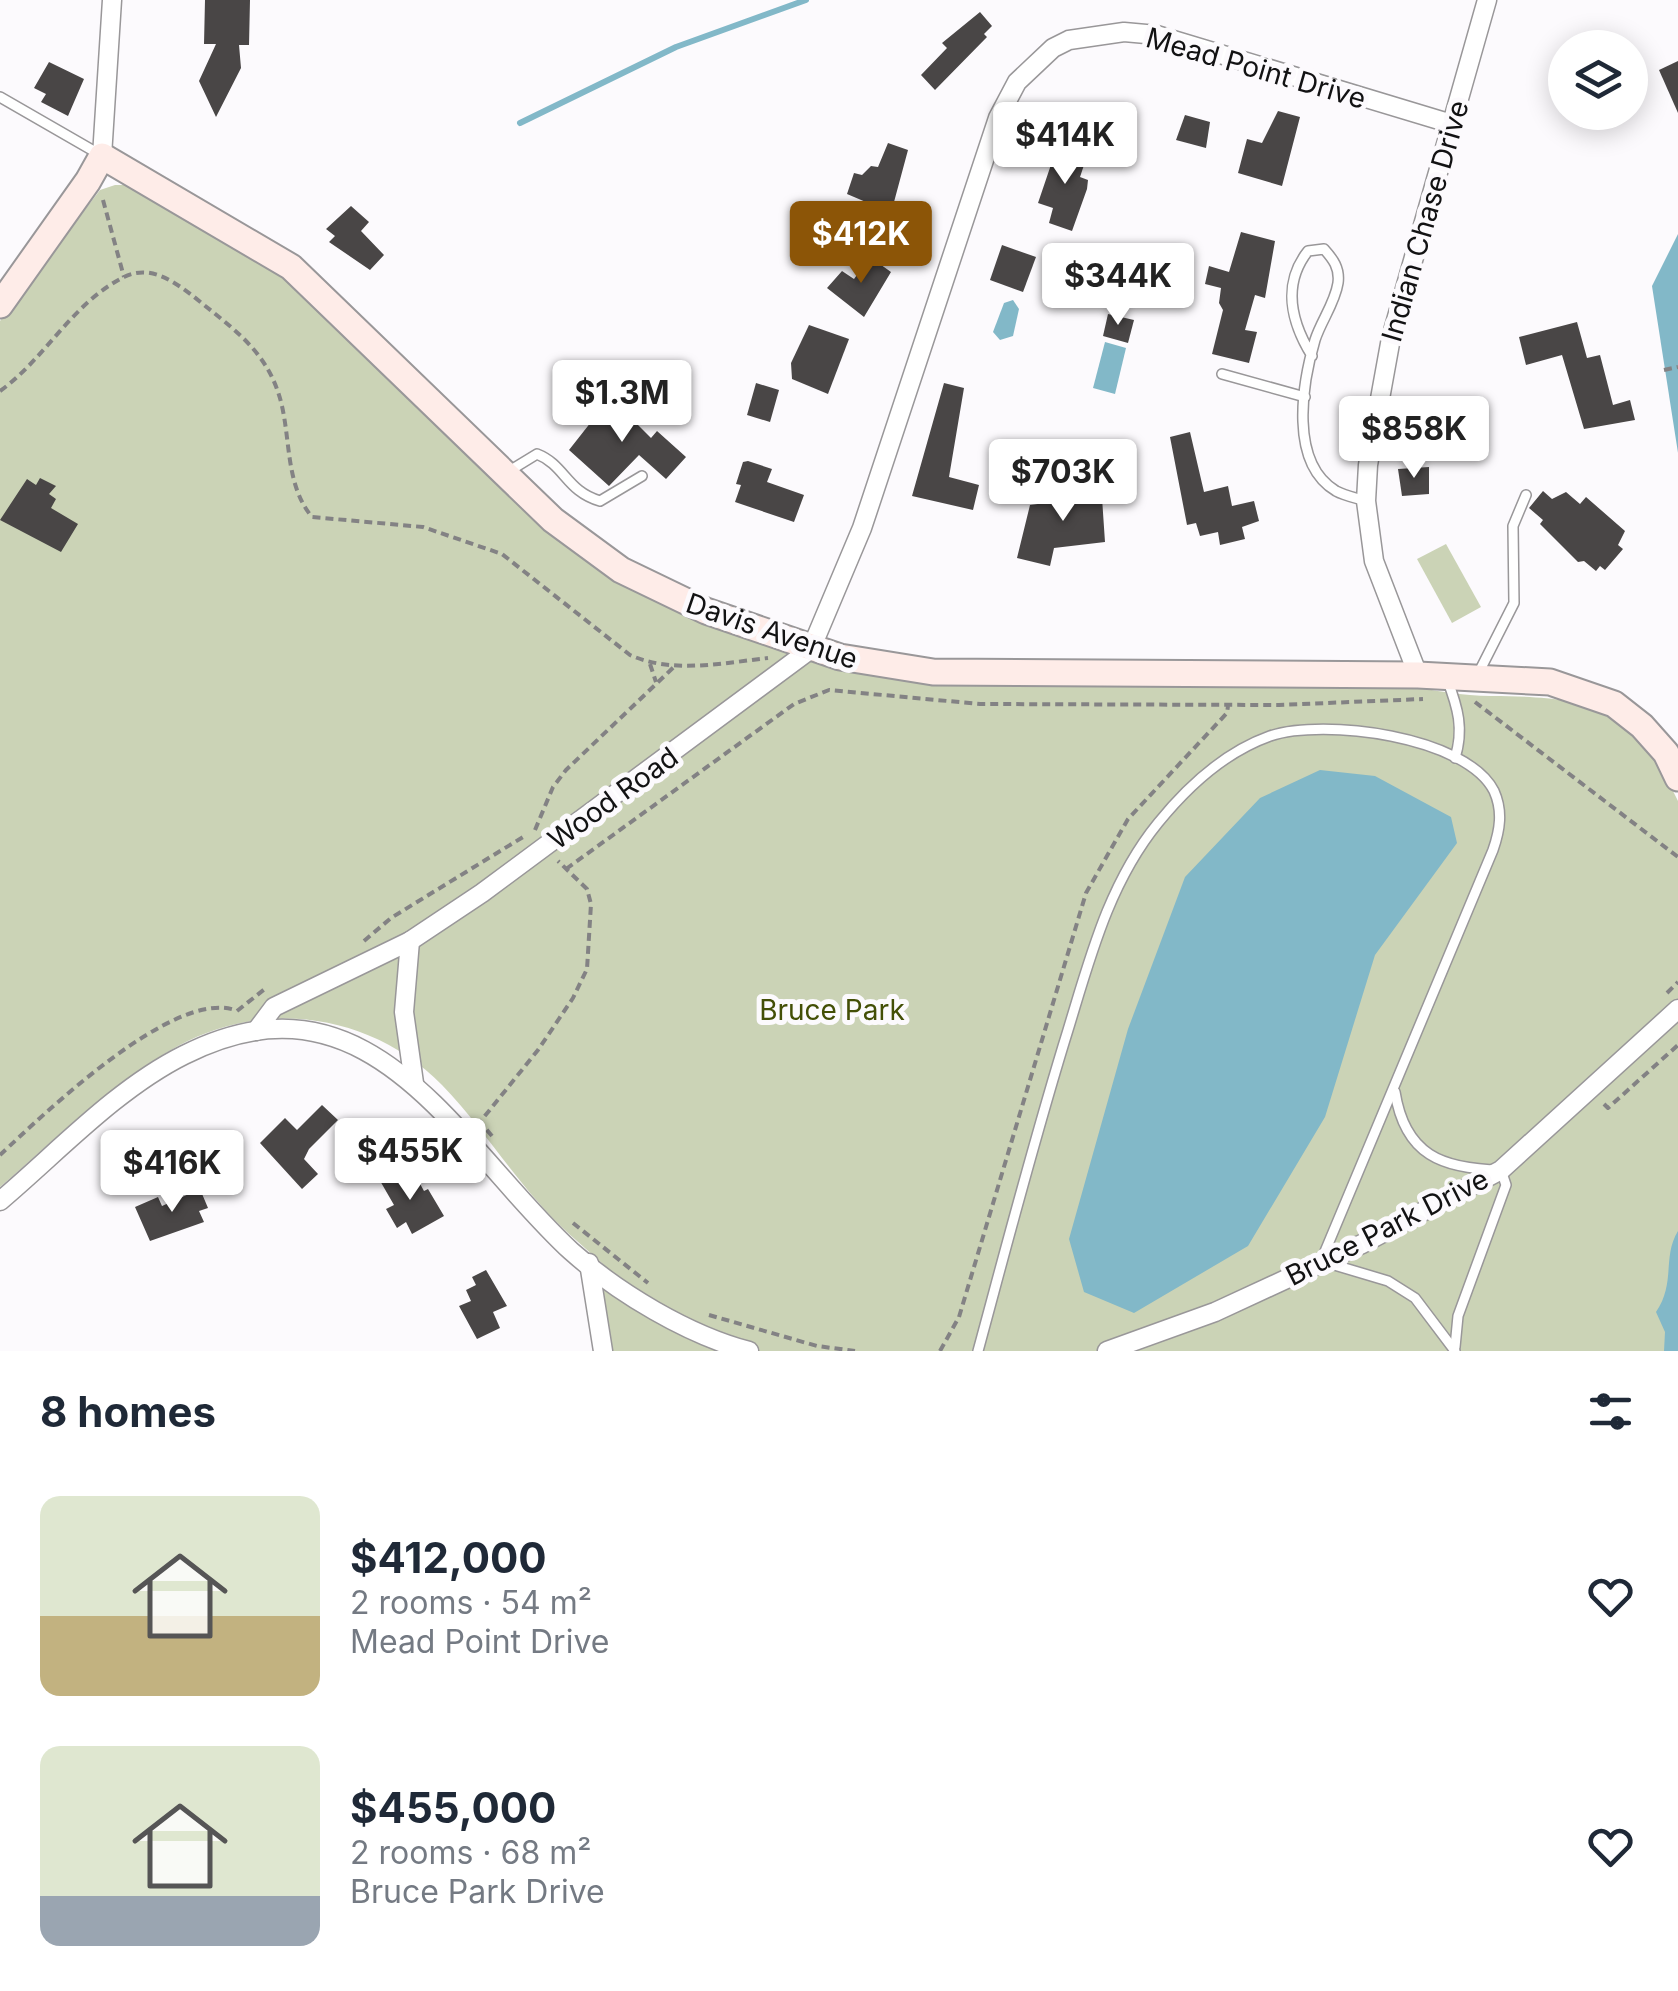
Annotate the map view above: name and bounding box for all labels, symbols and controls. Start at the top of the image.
street label: Mead Point Drive [1142,20,1370,116]
map controls [1548,30,1648,130]
button: layers [1548,30,1648,130]
street label: Indian Chase Drive [1374,96,1476,346]
pin: $414K [995,102,1135,187]
text: $414K [1015,115,1115,154]
pin: $412K [791,201,931,286]
text: $412K [812,214,910,253]
pin: $344K [1048,243,1188,328]
text: $344K [1064,256,1172,295]
pin: $1.3M [552,360,692,445]
text: $1.3M [574,373,670,412]
pin: $858K [1344,396,1484,481]
text: $858K [1361,409,1467,448]
pin: $703K [993,439,1133,524]
text: $703K [1011,452,1115,491]
street label: Davis Avenue [682,586,862,676]
street label: Wood Road [541,739,685,857]
park label: Bruce Park [759,993,905,1027]
pin: $455K [340,1118,480,1203]
pin: $416K [102,1130,242,1215]
text: $455K [357,1131,463,1170]
text: $416K [123,1143,221,1182]
street label: Bruce Park Drive [1280,1161,1494,1293]
icon: filters [1583,1384,1638,1439]
text: 8 homes [40,1386,216,1437]
text: $412,000 [350,1532,547,1583]
icon: home [120,1536,240,1656]
icon: heart [1583,1569,1638,1624]
text: 2 rooms · 54 m² [350,1583,592,1622]
text: Mead Point Drive [350,1622,609,1661]
text: $455,000 [350,1782,556,1833]
icon: home [120,1786,240,1906]
icon: heart [1583,1819,1638,1874]
text: 2 rooms · 68 m² [350,1833,591,1872]
text: Bruce Park Drive [350,1872,605,1911]

